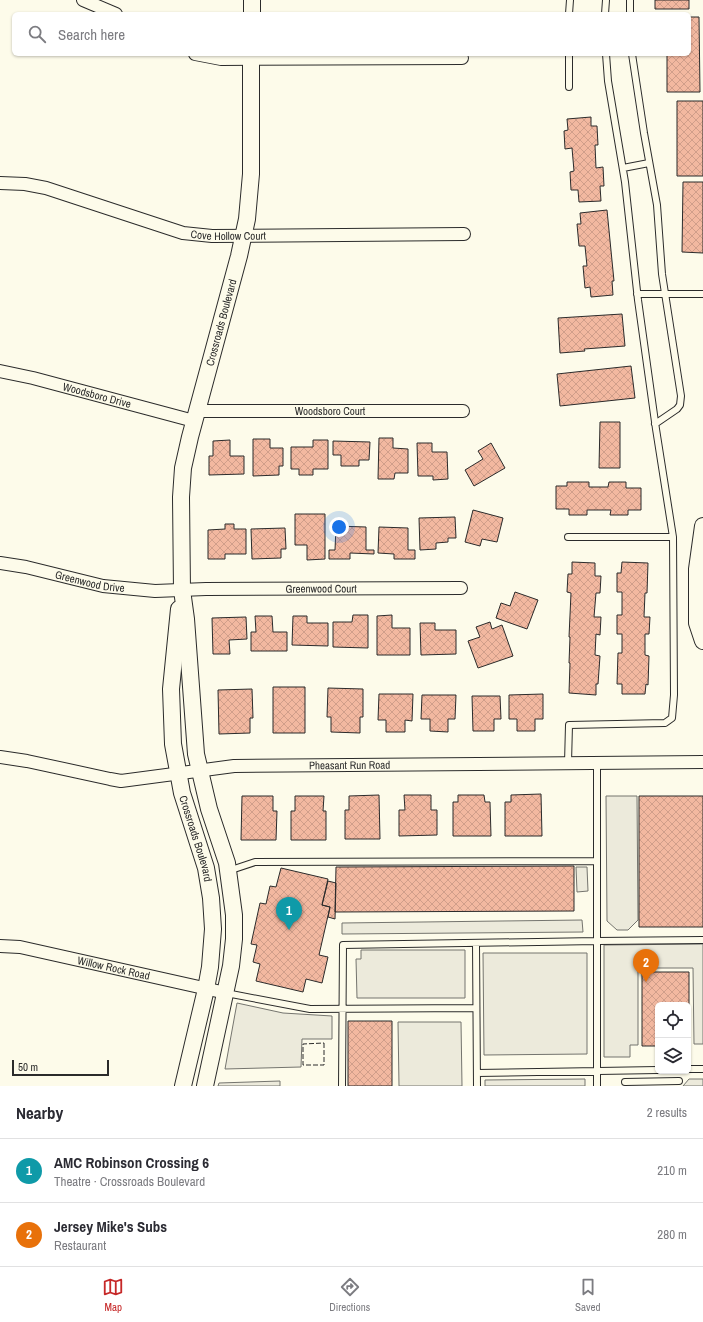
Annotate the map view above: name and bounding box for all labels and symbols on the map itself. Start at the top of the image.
street label: Cove Hollow Court [190,227,266,243]
street label: Crossroads Boulevard [203,277,239,367]
street label: Woodsboro Drive [61,379,133,411]
street label: Woodsboro Court [295,404,366,418]
your location [329,517,349,537]
street label: Greenwood Drive [54,567,125,595]
street label: Greenwood Court [285,581,357,596]
street label: Pheasant Run Road [309,758,390,772]
street label: Crossroads Boulevard [176,794,215,883]
pin: 1 [276,897,302,930]
pin: 2 [633,949,659,982]
street label: Willow Rock Road [76,953,151,983]
scale bar [12,1058,109,1077]

